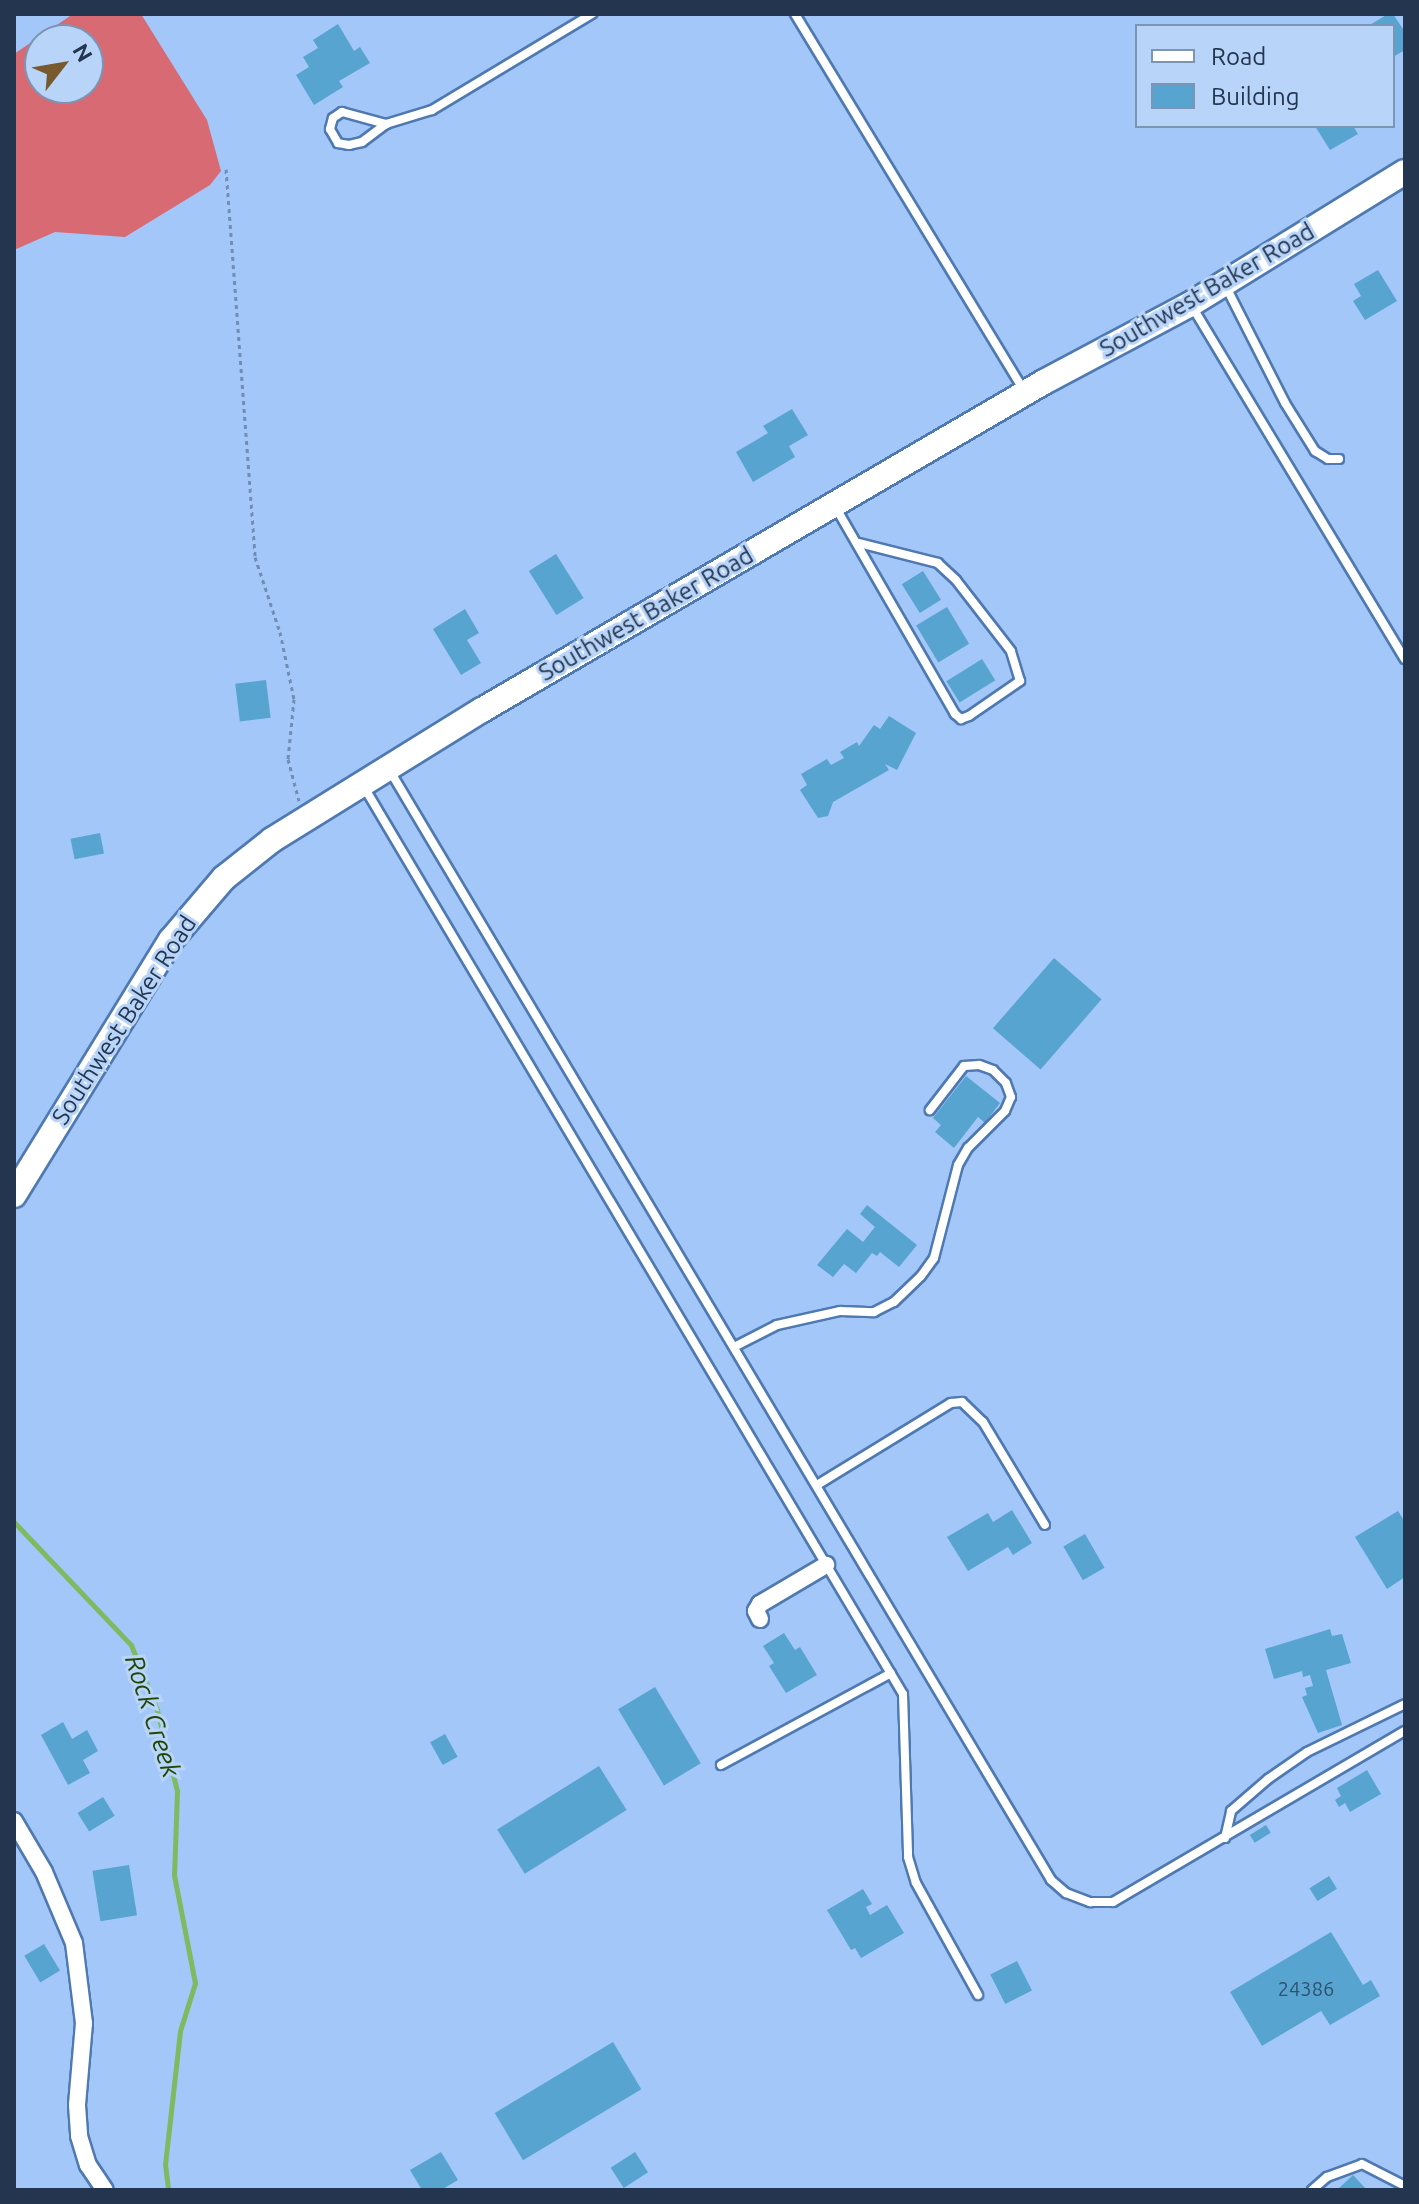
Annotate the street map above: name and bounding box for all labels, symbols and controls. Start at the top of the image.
north arrow [24,24,104,104]
legend [1135,24,1395,128]
text: N [68,39,98,66]
text: Road [1211,43,1266,70]
text: Building [1211,83,1299,110]
street label: Southwest Baker Road [1095,217,1319,363]
street label: Southwest Baker Road [534,541,758,687]
street label: Southwest Baker Road [46,910,202,1130]
water label: Rock Creek [119,1651,187,1781]
house number: 24386 [1278,1976,1334,2000]

